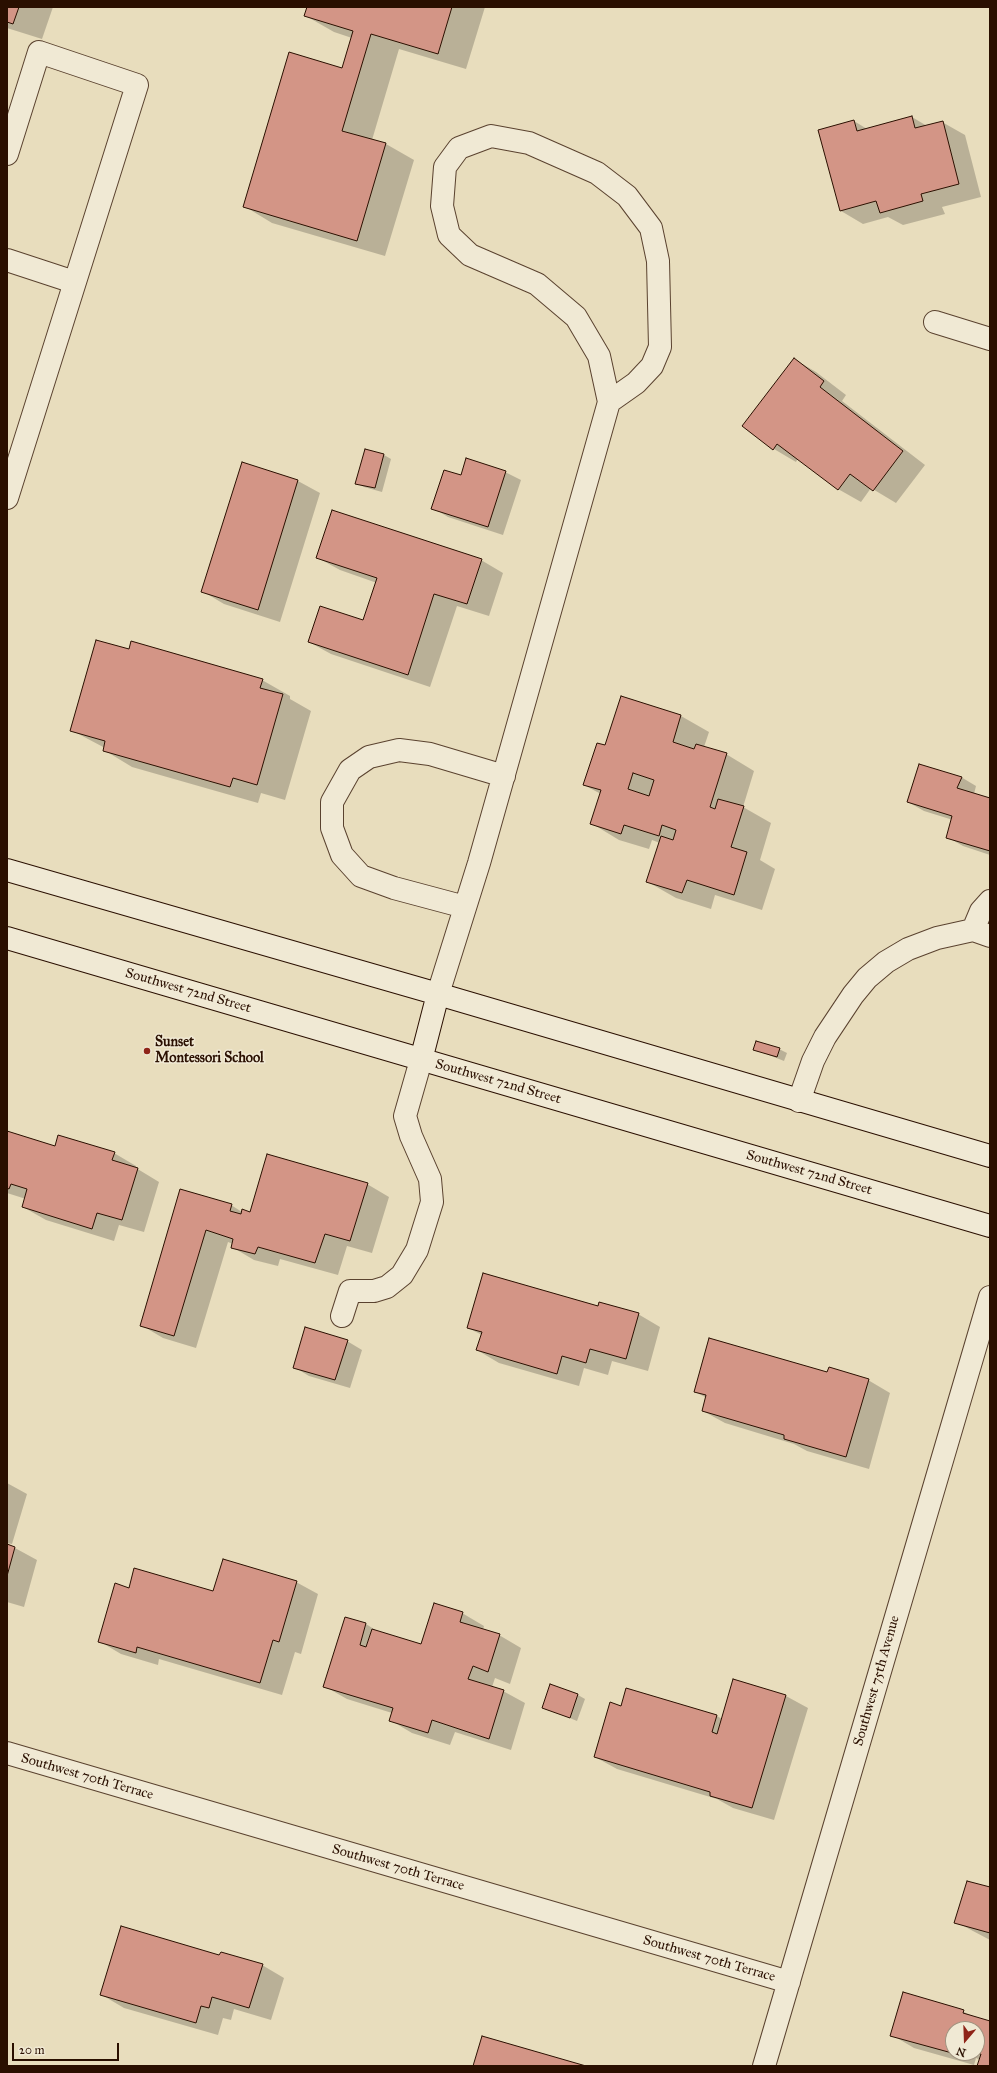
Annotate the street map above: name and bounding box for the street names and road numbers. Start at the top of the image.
street label: Southwest 72nd Street [123,965,253,1017]
street label: Southwest 72nd Street [433,1056,563,1108]
street label: Southwest 72nd Street [744,1147,874,1199]
street label: Southwest 75th Avenue [850,1614,904,1748]
street label: Southwest 70th Terrace [19,1750,155,1804]
street label: Southwest 70th Terrace [330,1841,466,1895]
street label: Southwest 70th Terrace [641,1932,777,1986]

